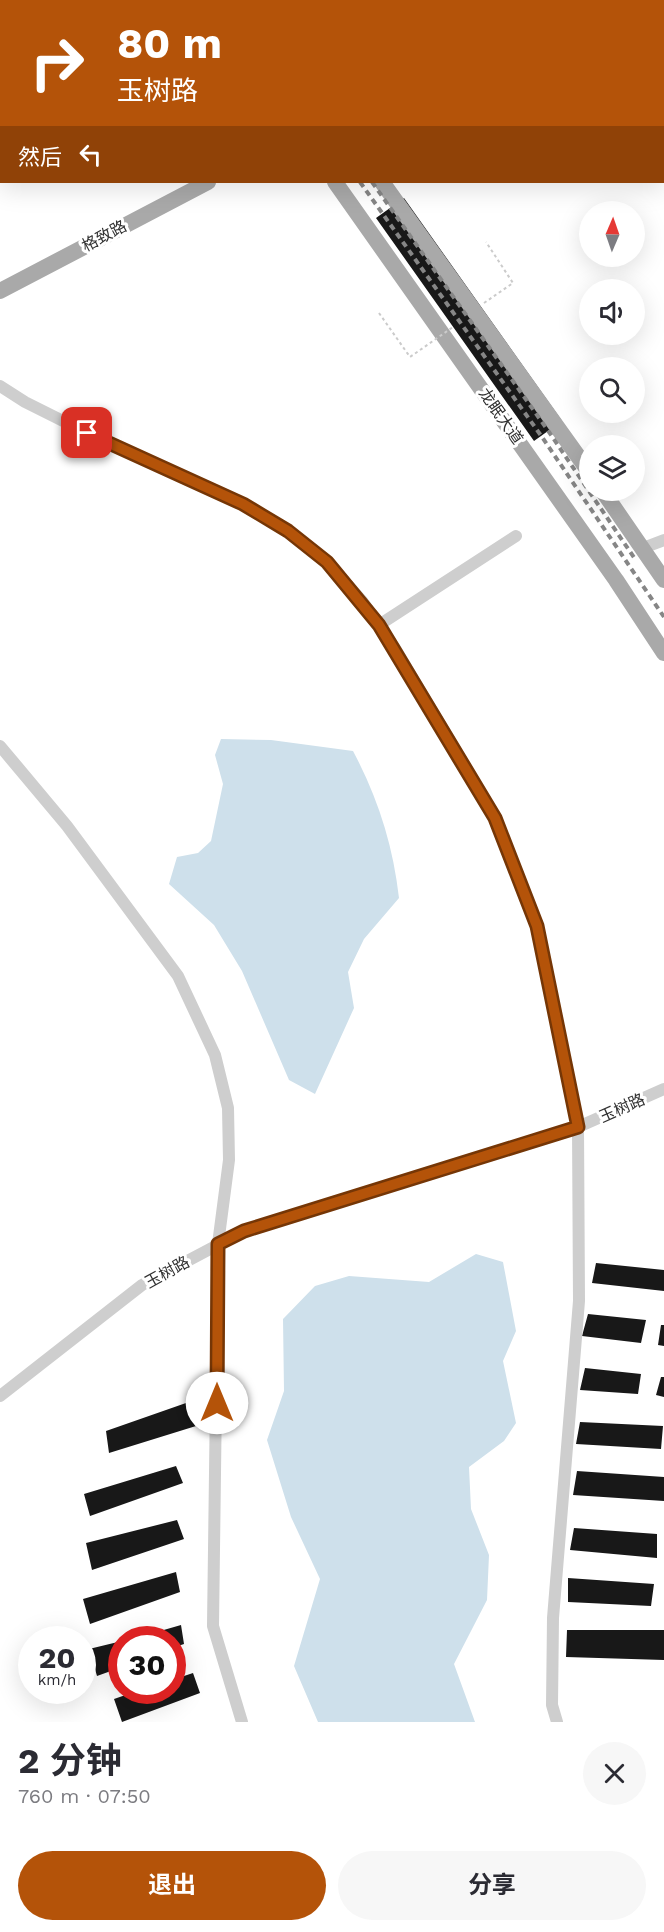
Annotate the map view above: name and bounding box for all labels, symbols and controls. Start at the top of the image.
text: 80 m [117,19,222,68]
icon: right [18,24,96,102]
text: 玉树路 [117,75,198,107]
icon: left [74,138,107,171]
text: 然后 [18,145,62,170]
north arrow [579,201,645,267]
map controls [579,201,645,501]
street label: 格致路 [78,216,130,256]
button: sound [579,279,645,345]
button: search [579,357,645,423]
street label: 龙眠大道 [475,384,527,448]
pin [61,407,112,458]
icon: arrive [70,416,103,449]
button: layers [579,435,645,501]
street label: 玉树路 [596,1090,648,1126]
street label: 玉树路 [141,1252,193,1292]
position arrow [185,1371,249,1435]
speed limit sign: 30 [108,1626,186,1704]
text: 20 [38,1640,76,1675]
text: km/h [38,1671,76,1689]
text: 2 分钟 [18,1740,122,1782]
button: close [583,1742,646,1805]
text: 760 m · 07:50 [18,1784,151,1808]
button: 退出 [18,1851,326,1920]
button: 分享 [338,1851,646,1920]

